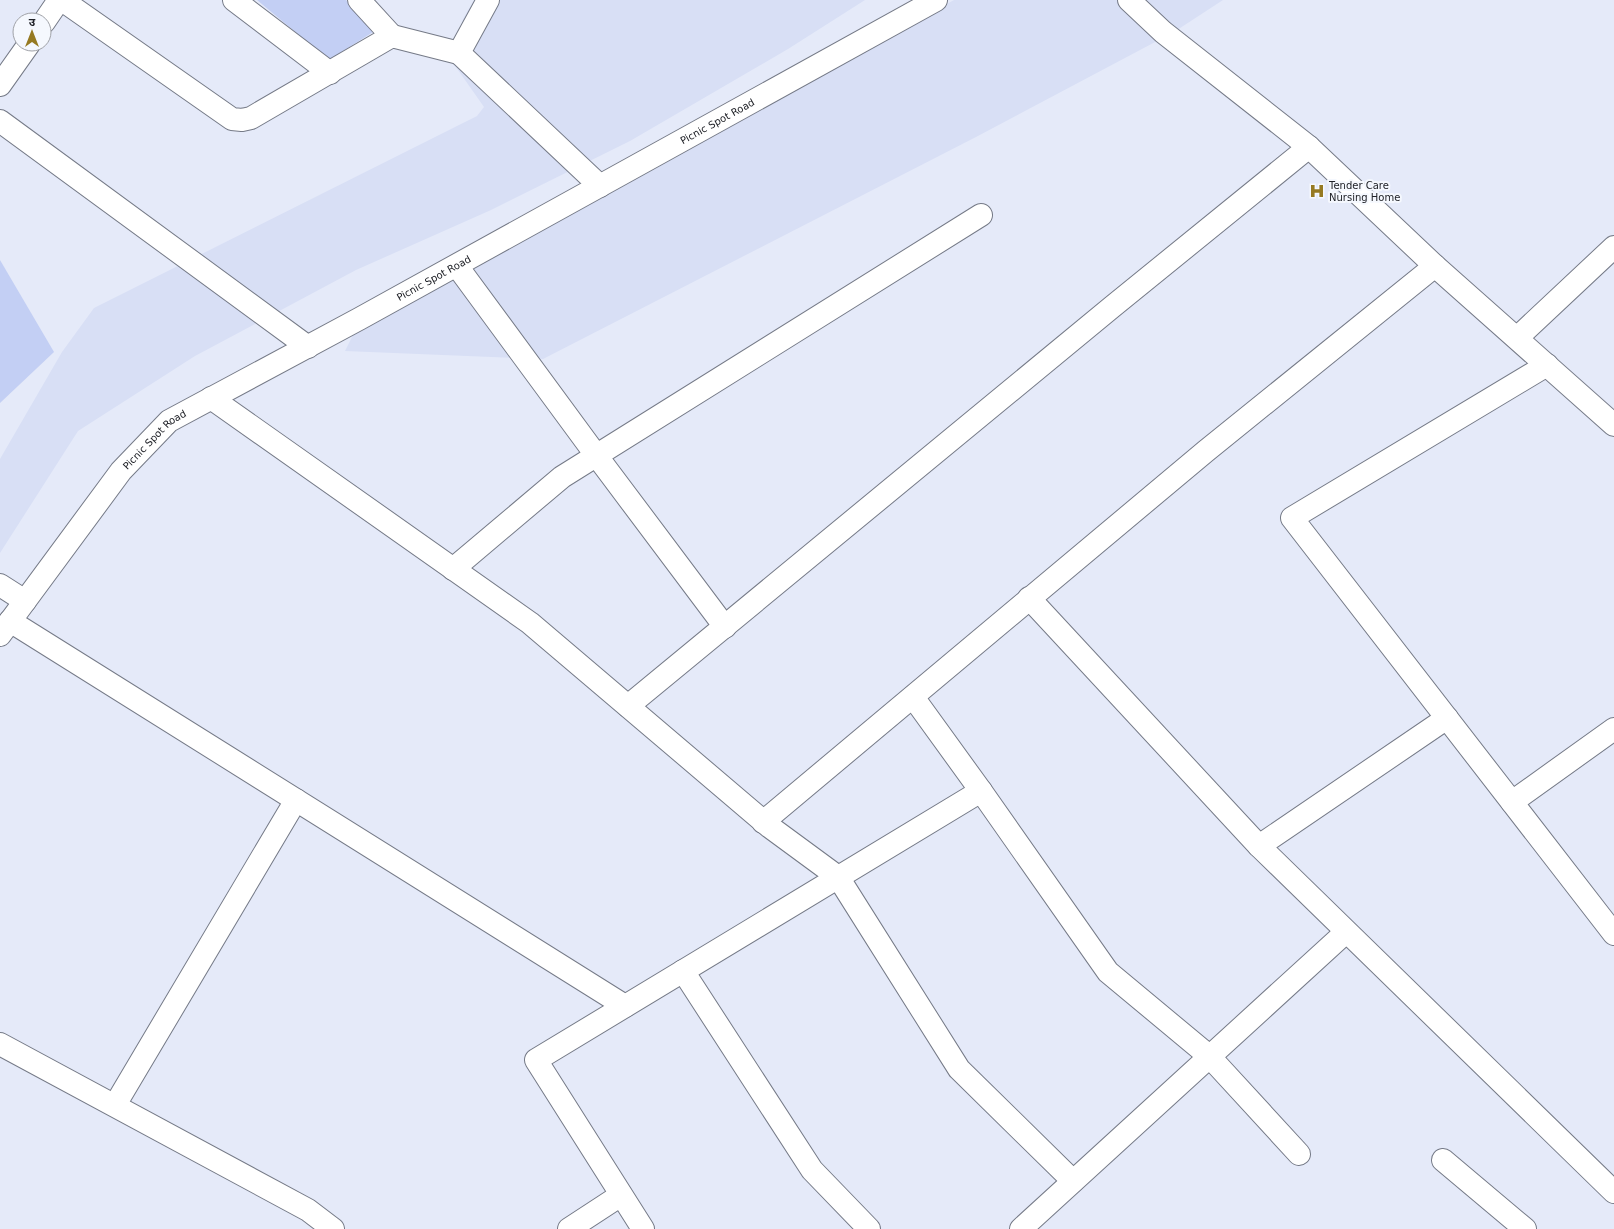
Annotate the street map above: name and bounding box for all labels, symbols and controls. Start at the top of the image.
north arrow [12,12,52,52]
text: उ [29,16,36,29]
street label: Picnic Spot Road [678,96,756,146]
place label: Tender Care Nursing Home [1328,180,1400,203]
hospital icon: Tender Care Nursing Home [1308,182,1326,200]
street label: Picnic Spot Road [395,253,473,303]
street label: Picnic Spot Road [120,407,188,471]

